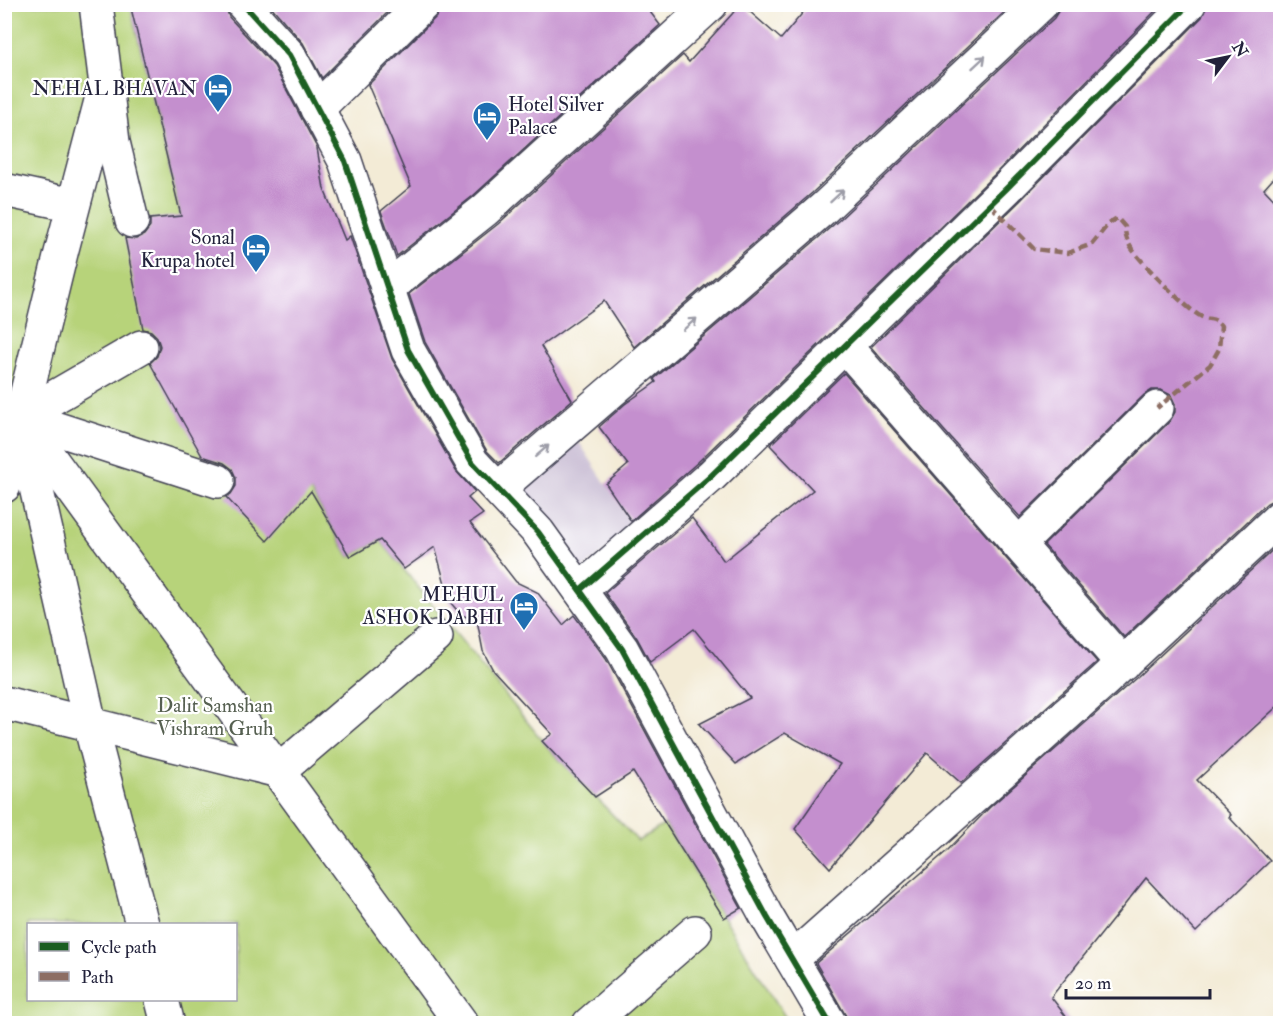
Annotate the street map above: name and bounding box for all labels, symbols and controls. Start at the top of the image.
north arrow [1198,27,1258,87]
text: N [1227,37,1253,62]
one-way arrow [971,56,986,70]
hotel icon: NEHAL BHAVAN [202,72,234,114]
place label: NEHAL BHAVAN [32,76,197,101]
place label: Hotel Silver Palace [508,92,604,140]
hotel icon: Hotel Silver Palace [471,100,503,142]
one-way arrow [829,189,844,203]
place label: Sonal Krupa hotel [141,225,235,274]
hotel icon: Sonal Krupa hotel [240,232,272,274]
one-way arrow [682,317,697,331]
one-way arrow [534,444,549,458]
place label: MEHUL ASHOK DABHI [361,582,504,630]
hotel icon: MEHUL ASHOK DABHI [508,590,540,632]
park label: Dalit Samshan Vishram Gruh [156,693,274,741]
legend [27,923,237,1001]
text: Cycle path [81,936,157,959]
scale bar [1066,962,1210,1000]
text: Path [81,966,114,989]
text: 20 m [1075,972,1111,995]

